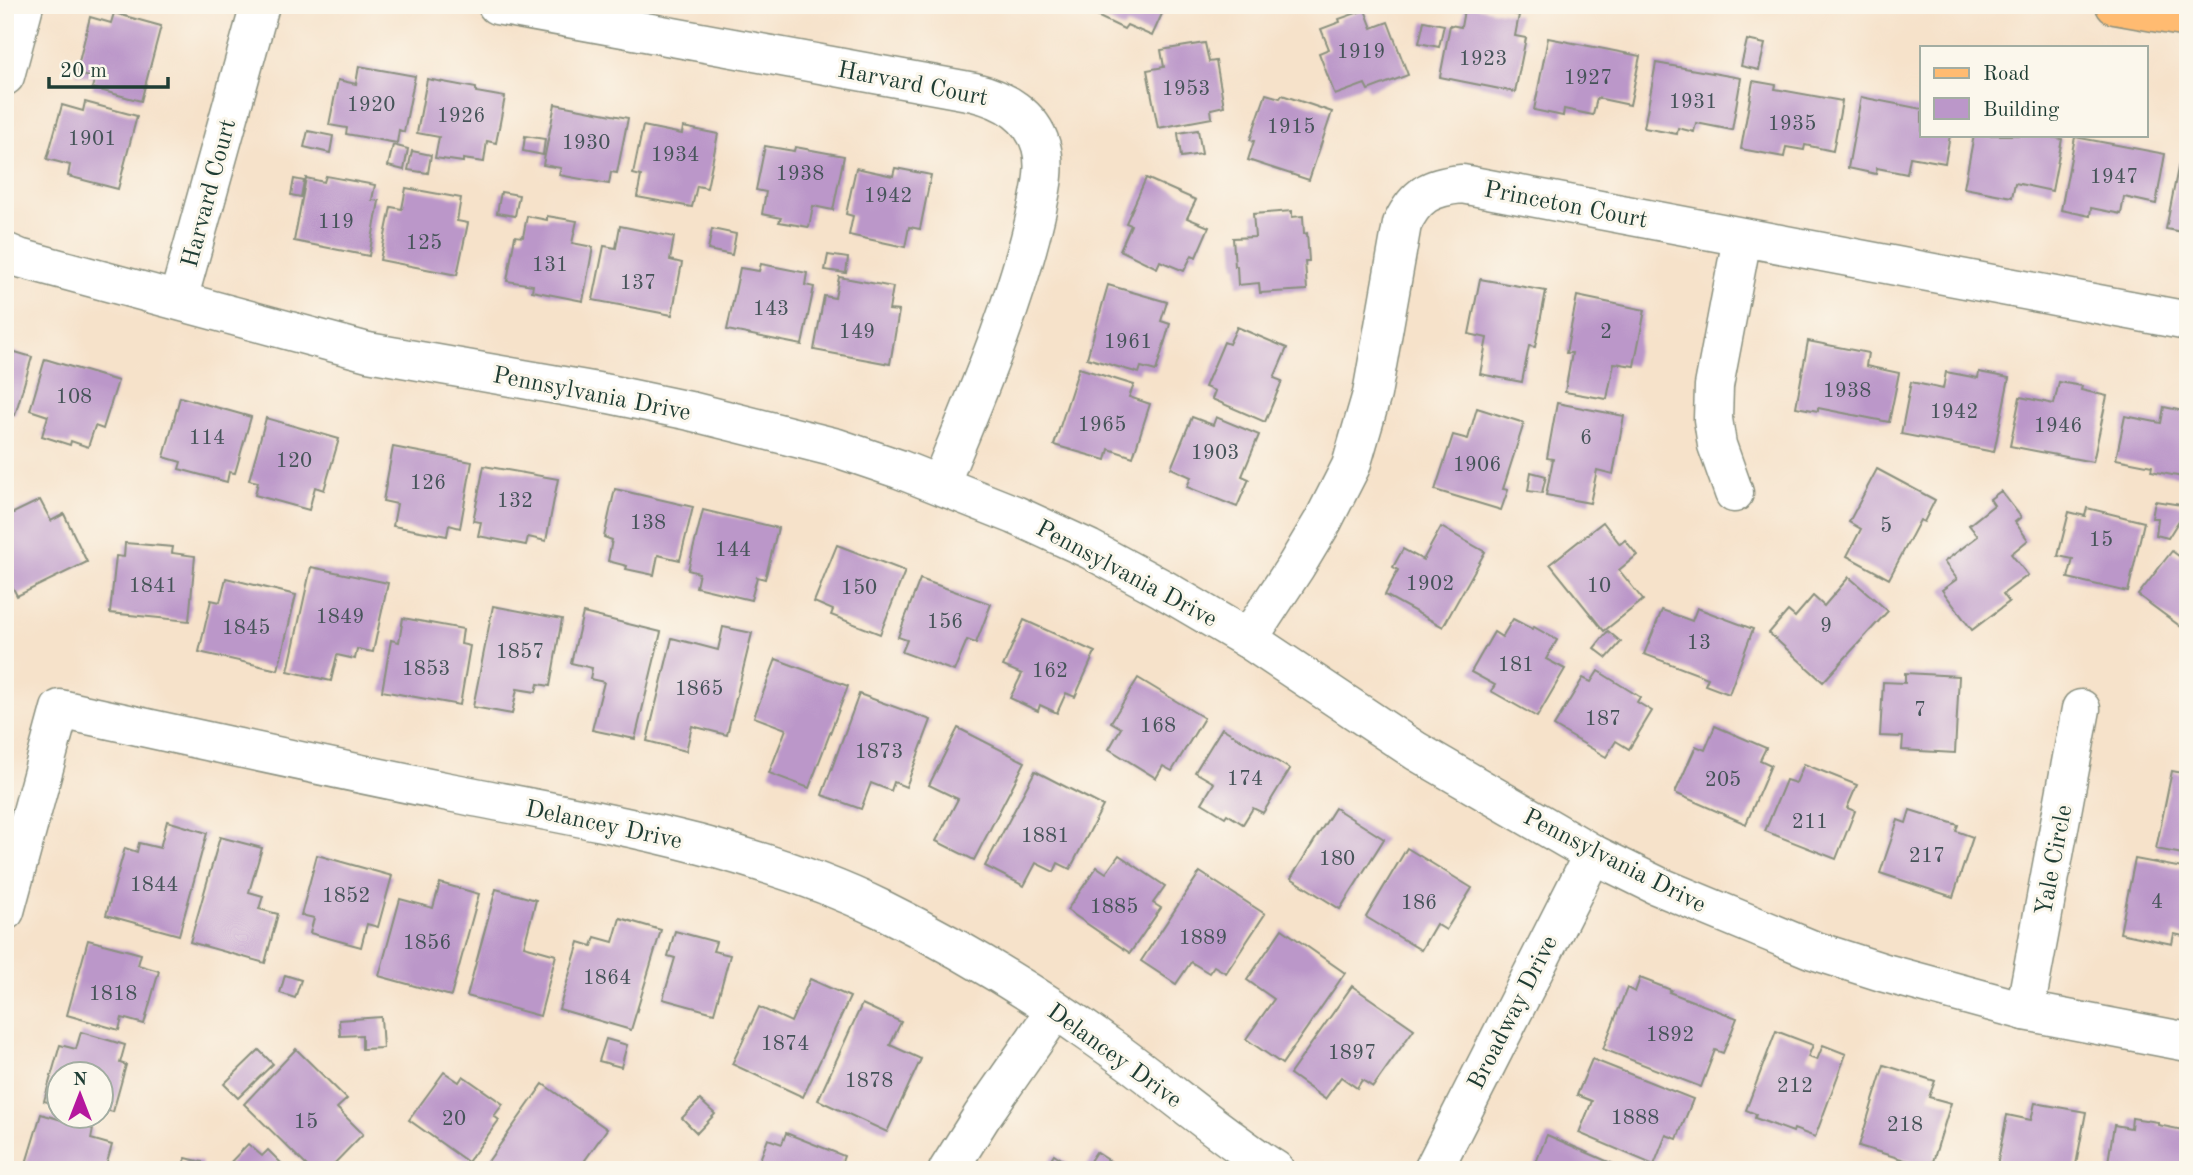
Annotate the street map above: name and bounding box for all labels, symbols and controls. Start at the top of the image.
house number: 1919 [1337,42,1385,63]
scale bar [49,46,168,90]
legend [1920,46,2148,136]
house number: 1923 [1459,49,1507,70]
street label: Harvard Court [835,59,990,111]
text: 20 m [60,61,107,82]
text: Road [1983,64,2030,85]
house number: 1927 [1564,68,1612,89]
house number: 1953 [1162,79,1210,100]
house number: 1931 [1669,92,1717,113]
house number: 1920 [347,95,395,116]
text: Building [1983,100,2060,121]
house number: 1926 [437,106,485,127]
house number: 1935 [1768,114,1816,135]
street label: Harvard Court [179,117,241,270]
house number: 1915 [1267,117,1315,138]
house number: 1901 [68,129,116,150]
house number: 1930 [562,133,610,154]
house number: 1934 [651,145,699,166]
house number: 1938 [776,164,824,185]
house number: 1947 [2090,167,2138,188]
street label: Princeton Court [1482,178,1649,234]
house number: 1942 [864,186,912,207]
house number: 119 [318,212,354,233]
house number: 125 [406,233,442,254]
house number: 131 [532,255,568,276]
house number: 137 [620,273,656,294]
house number: 143 [753,299,789,320]
house number: 149 [839,322,875,343]
house number: 2 [1600,322,1612,343]
house number: 1961 [1104,332,1152,353]
street label: Pennsylvania Drive [491,364,693,426]
house number: 1938 [1823,381,1871,402]
house number: 108 [56,387,92,408]
house number: 1942 [1930,402,1978,423]
house number: 1965 [1078,415,1126,436]
house number: 1946 [2034,416,2082,437]
house number: 114 [189,428,225,449]
house number: 6 [1580,428,1592,449]
house number: 1903 [1191,443,1239,464]
house number: 120 [276,451,312,472]
house number: 1906 [1453,455,1501,476]
house number: 126 [410,473,446,494]
house number: 132 [497,491,533,512]
house number: 138 [630,513,666,534]
house number: 5 [1880,516,1892,537]
street label: Pennsylvania Drive [1032,517,1220,633]
house number: 15 [2089,530,2113,551]
house number: 144 [715,540,751,561]
house number: 1902 [1406,574,1454,595]
house number: 1841 [129,576,177,597]
house number: 10 [1587,576,1611,597]
house number: 150 [841,578,877,599]
house number: 1849 [316,607,364,628]
house number: 156 [927,612,963,633]
house number: 9 [1820,616,1832,637]
house number: 1845 [222,618,270,639]
house number: 13 [1687,633,1711,654]
house number: 1857 [496,642,544,663]
house number: 181 [1498,655,1534,676]
house number: 1853 [402,659,450,680]
house number: 162 [1032,661,1068,682]
house number: 1865 [675,679,723,700]
house number: 7 [1914,700,1926,721]
house number: 187 [1585,709,1621,730]
house number: 168 [1140,716,1176,737]
house number: 1873 [855,742,903,763]
house number: 174 [1227,769,1263,790]
house number: 205 [1705,770,1741,791]
street label: Delancey Drive [523,798,684,854]
street label: Yale Circle [2032,803,2077,918]
street label: Pennsylvania Drive [1519,805,1709,918]
house number: 211 [1792,812,1828,833]
house number: 1881 [1021,826,1069,847]
house number: 217 [1909,846,1945,867]
house number: 180 [1319,849,1355,870]
house number: 1844 [130,875,178,896]
house number: 1852 [322,886,370,907]
house number: 4 [2151,892,2163,913]
house number: 186 [1401,893,1437,914]
house number: 1885 [1090,897,1138,918]
house number: 1889 [1179,928,1227,949]
street label: Broadway Drive [1465,932,1563,1094]
house number: 1856 [403,933,451,954]
house number: 1864 [583,968,631,989]
house number: 1818 [89,984,137,1005]
street label: Delancey Drive [1042,1000,1185,1113]
house number: 1892 [1646,1025,1694,1046]
house number: 1874 [761,1034,809,1055]
house number: 1897 [1328,1043,1376,1064]
north arrow [46,1060,116,1130]
text: N [73,1071,88,1090]
house number: 1878 [845,1071,893,1092]
house number: 212 [1777,1076,1813,1097]
house number: 1888 [1611,1108,1659,1129]
house number: 20 [442,1109,466,1130]
house number: 15 [294,1112,318,1133]
house number: 218 [1887,1115,1923,1136]

